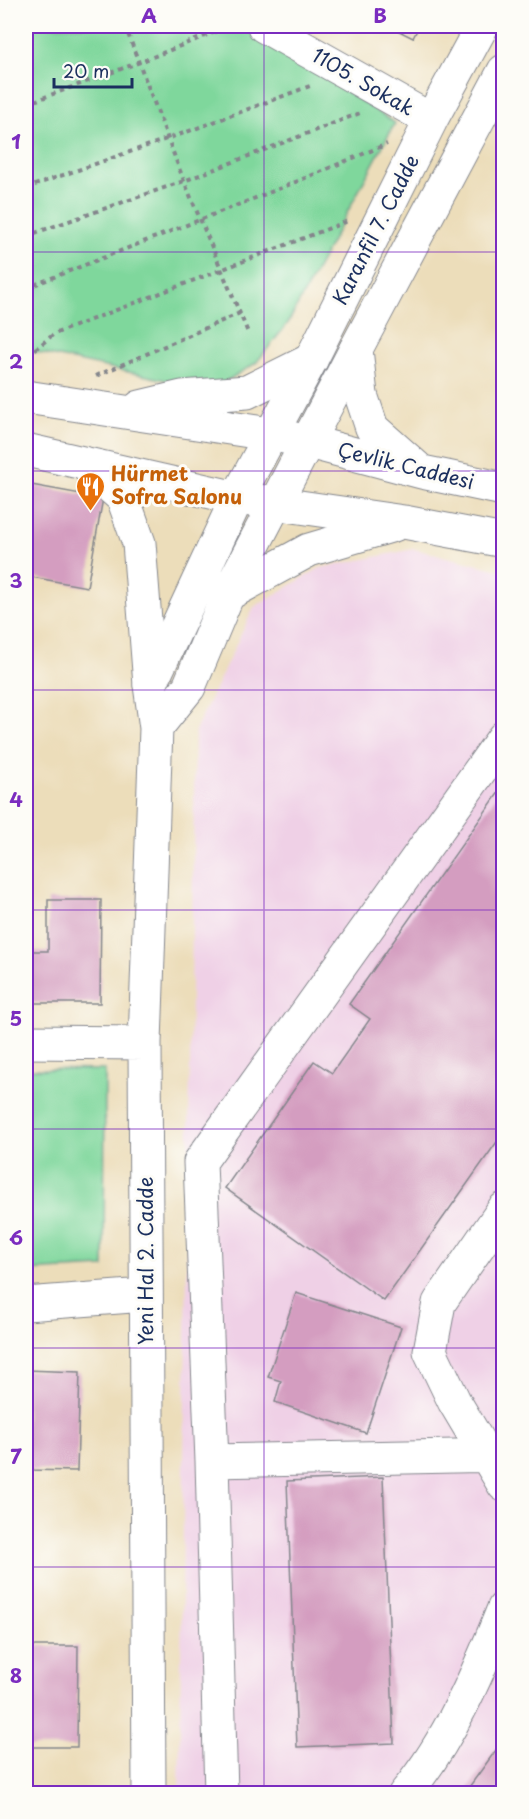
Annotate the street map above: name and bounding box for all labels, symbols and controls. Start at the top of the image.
text: A [141,0,157,30]
text: B [373,0,387,30]
street label: 1105. Sokak [307,40,420,123]
scale bar [54,51,132,89]
text: 20 m [63,57,109,84]
text: 1 [11,126,21,156]
street label: Karanfil 7. Cadde [324,149,426,310]
text: 2 [9,346,23,376]
street label: Çevlik Caddesi [335,434,478,496]
place label: Hürmet Sofra Salonu [111,458,242,511]
restaurant icon: Hürmet Sofra Salonu [74,470,106,512]
text: 3 [9,565,23,595]
text: 4 [9,784,23,814]
text: 5 [10,1003,22,1033]
street label: Yeni Hal 2. Cadde [130,1177,160,1345]
text: 6 [9,1222,23,1252]
text: 7 [10,1441,22,1471]
text: 8 [10,1660,22,1690]

